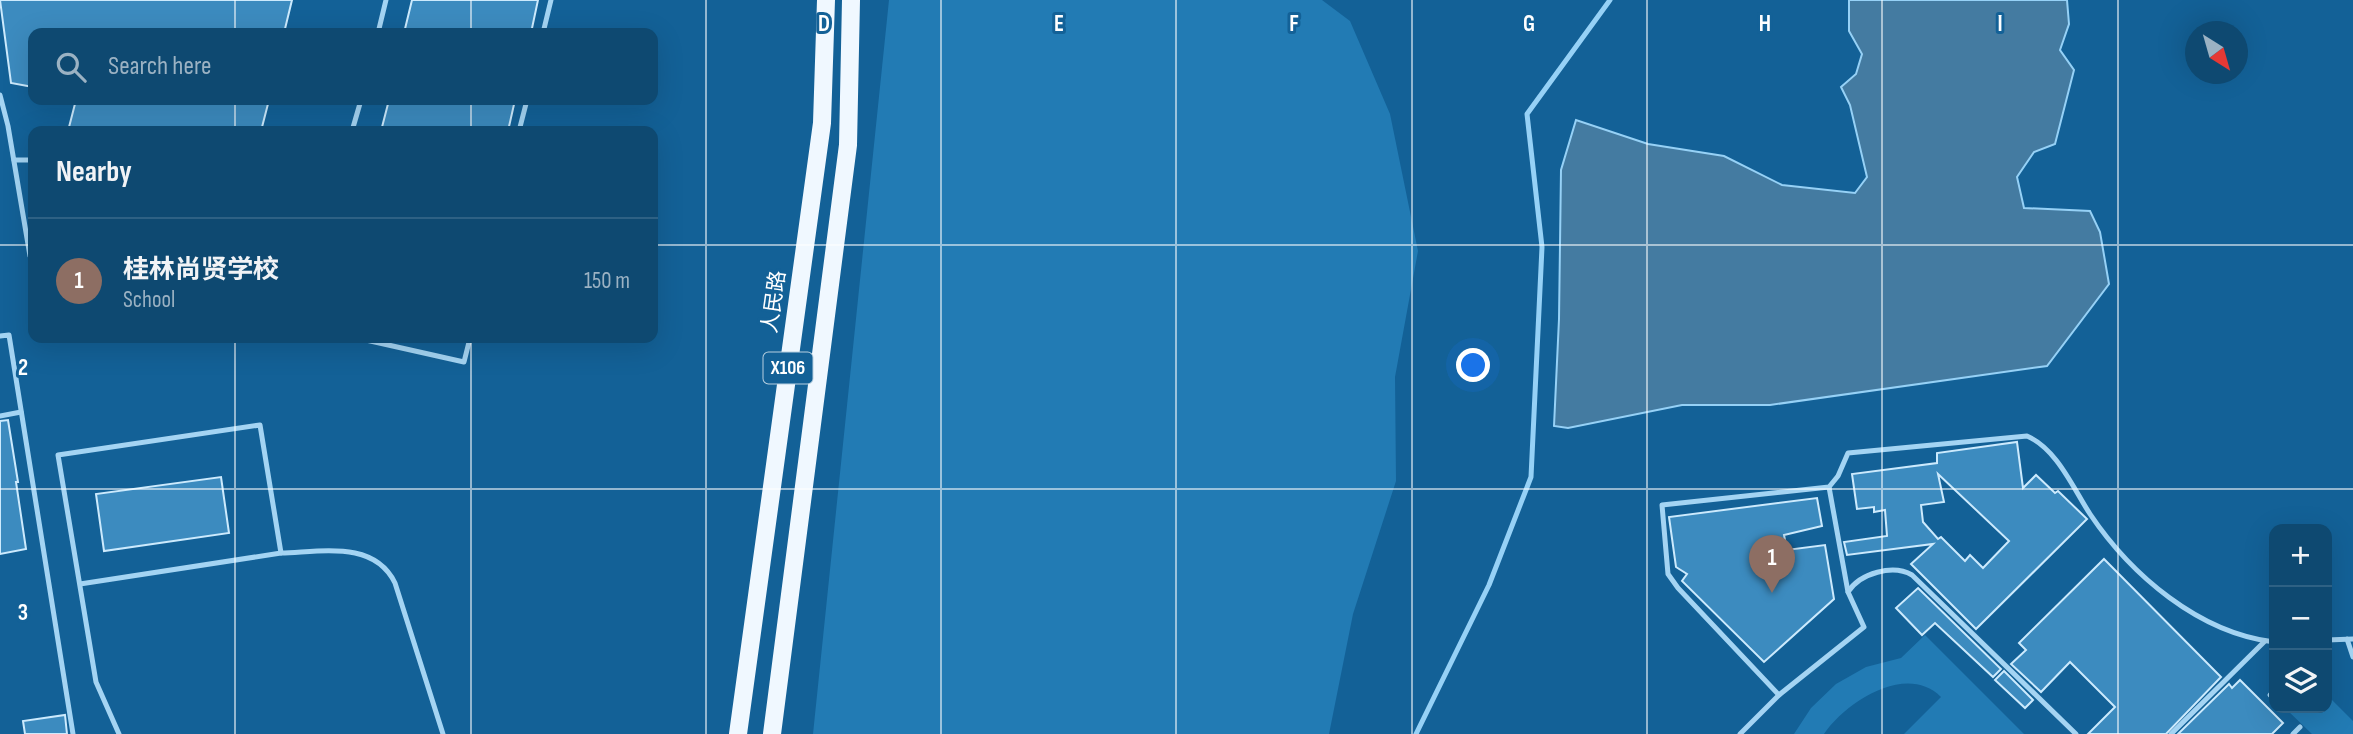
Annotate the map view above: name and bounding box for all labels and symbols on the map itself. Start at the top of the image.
text: D [818,10,830,38]
text: E [1054,10,1064,38]
text: F [1289,10,1299,38]
text: G [1523,10,1535,38]
text: H [1759,10,1771,38]
text: I [1997,10,2003,38]
north arrow [2185,21,2248,84]
street label: 人民路 [757,269,791,335]
your location [1456,348,1490,382]
road number: X106 [764,352,812,384]
text: 2 [18,354,28,382]
pin: 1 [1749,535,1795,593]
text: 3 [18,599,28,627]

